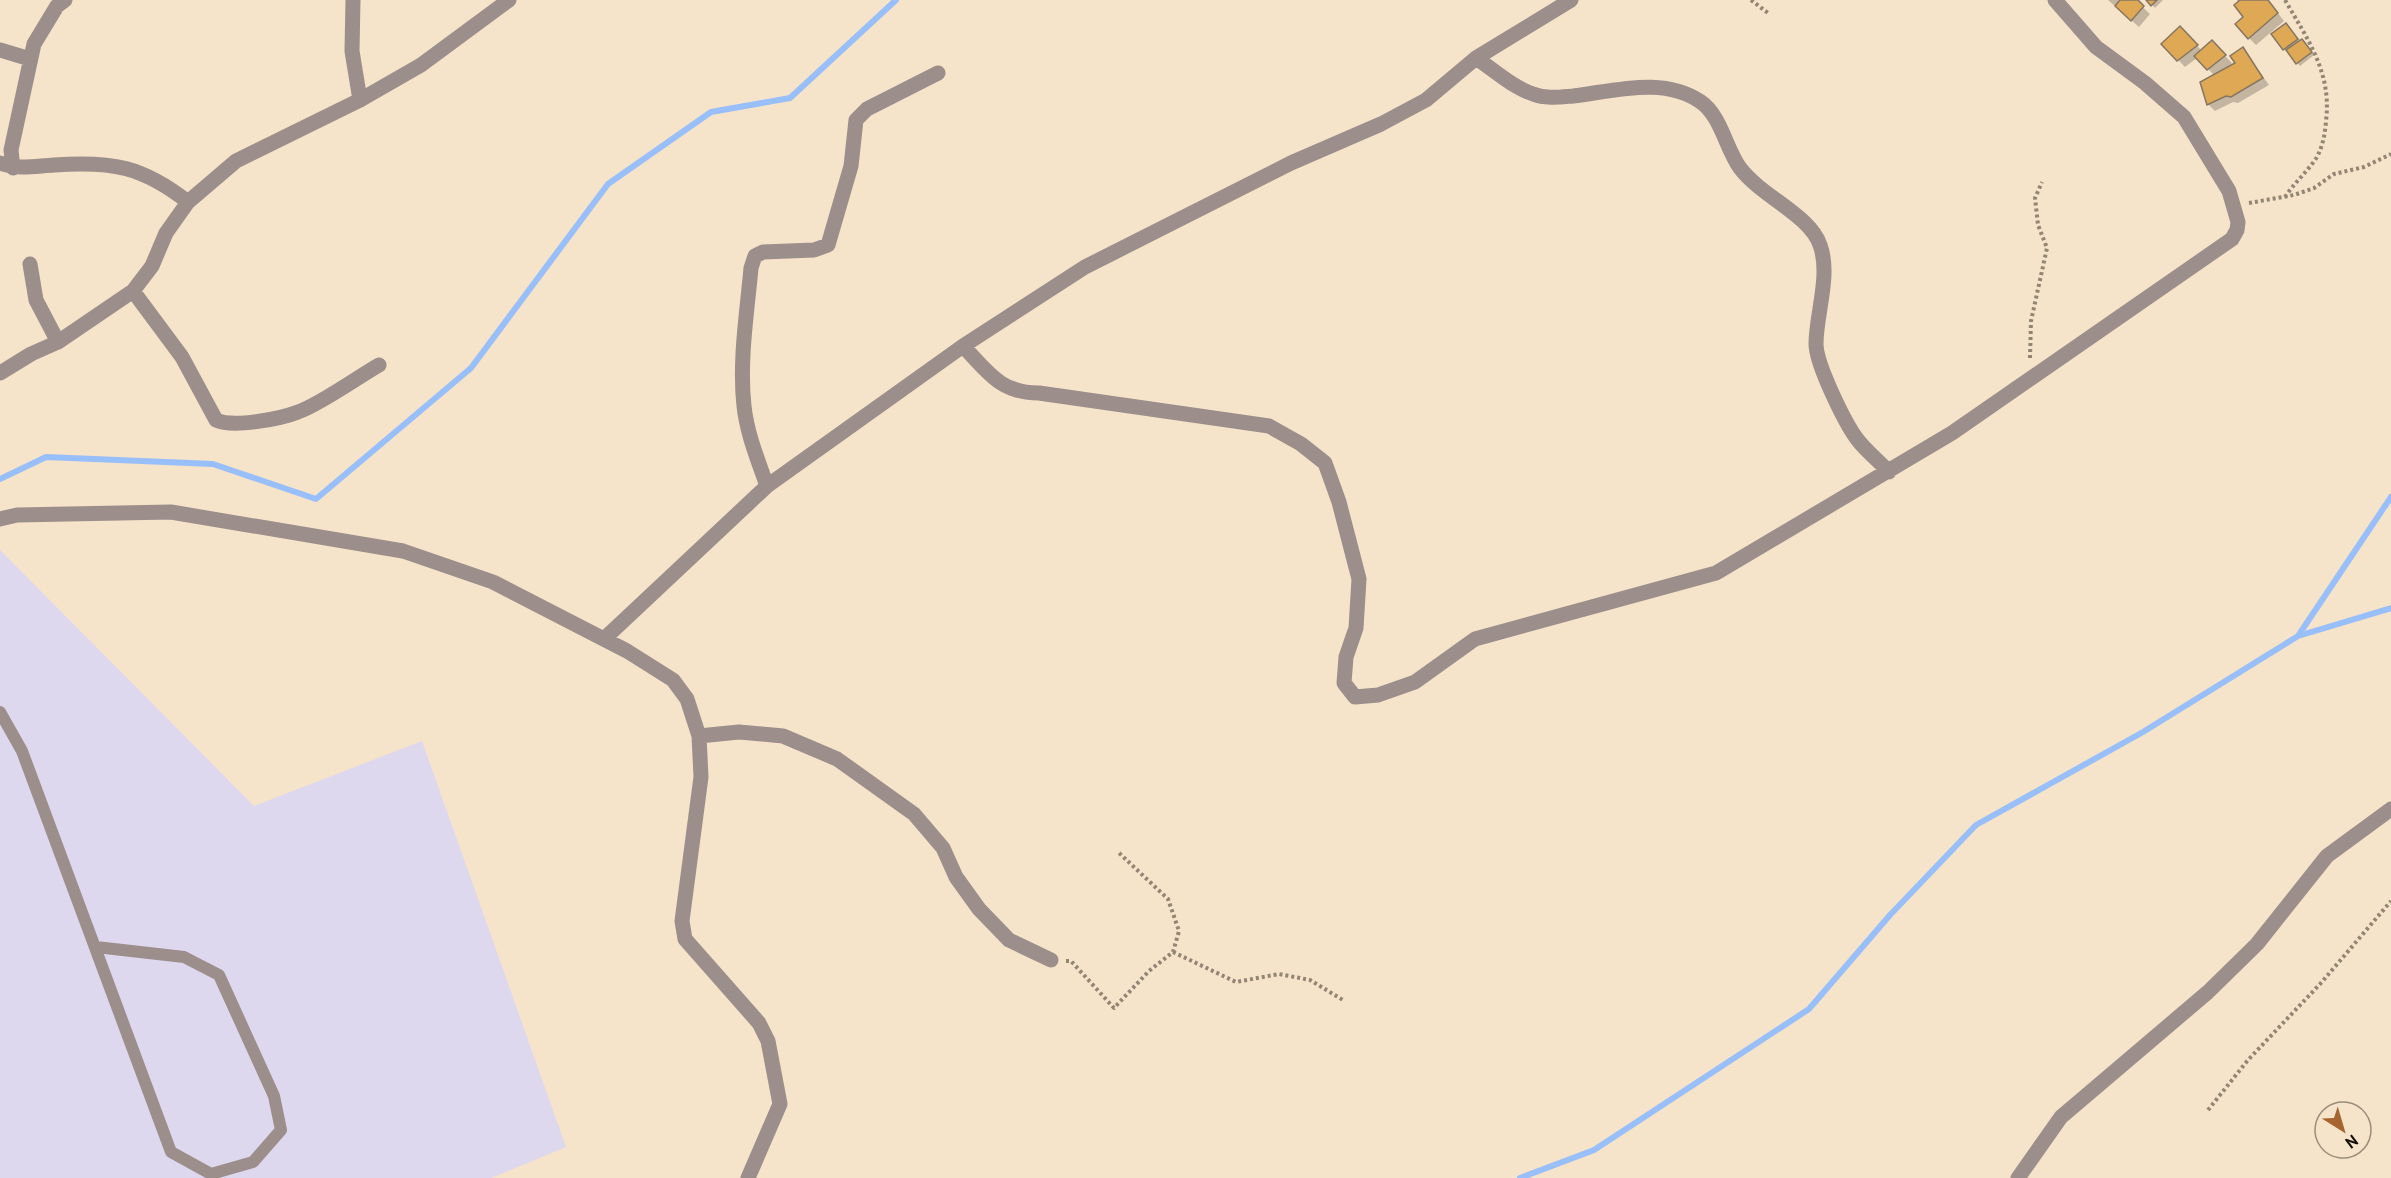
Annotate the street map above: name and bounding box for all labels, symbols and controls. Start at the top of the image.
north arrow [2313,1100,2373,1160]
text: N [2342,1131,2362,1153]

